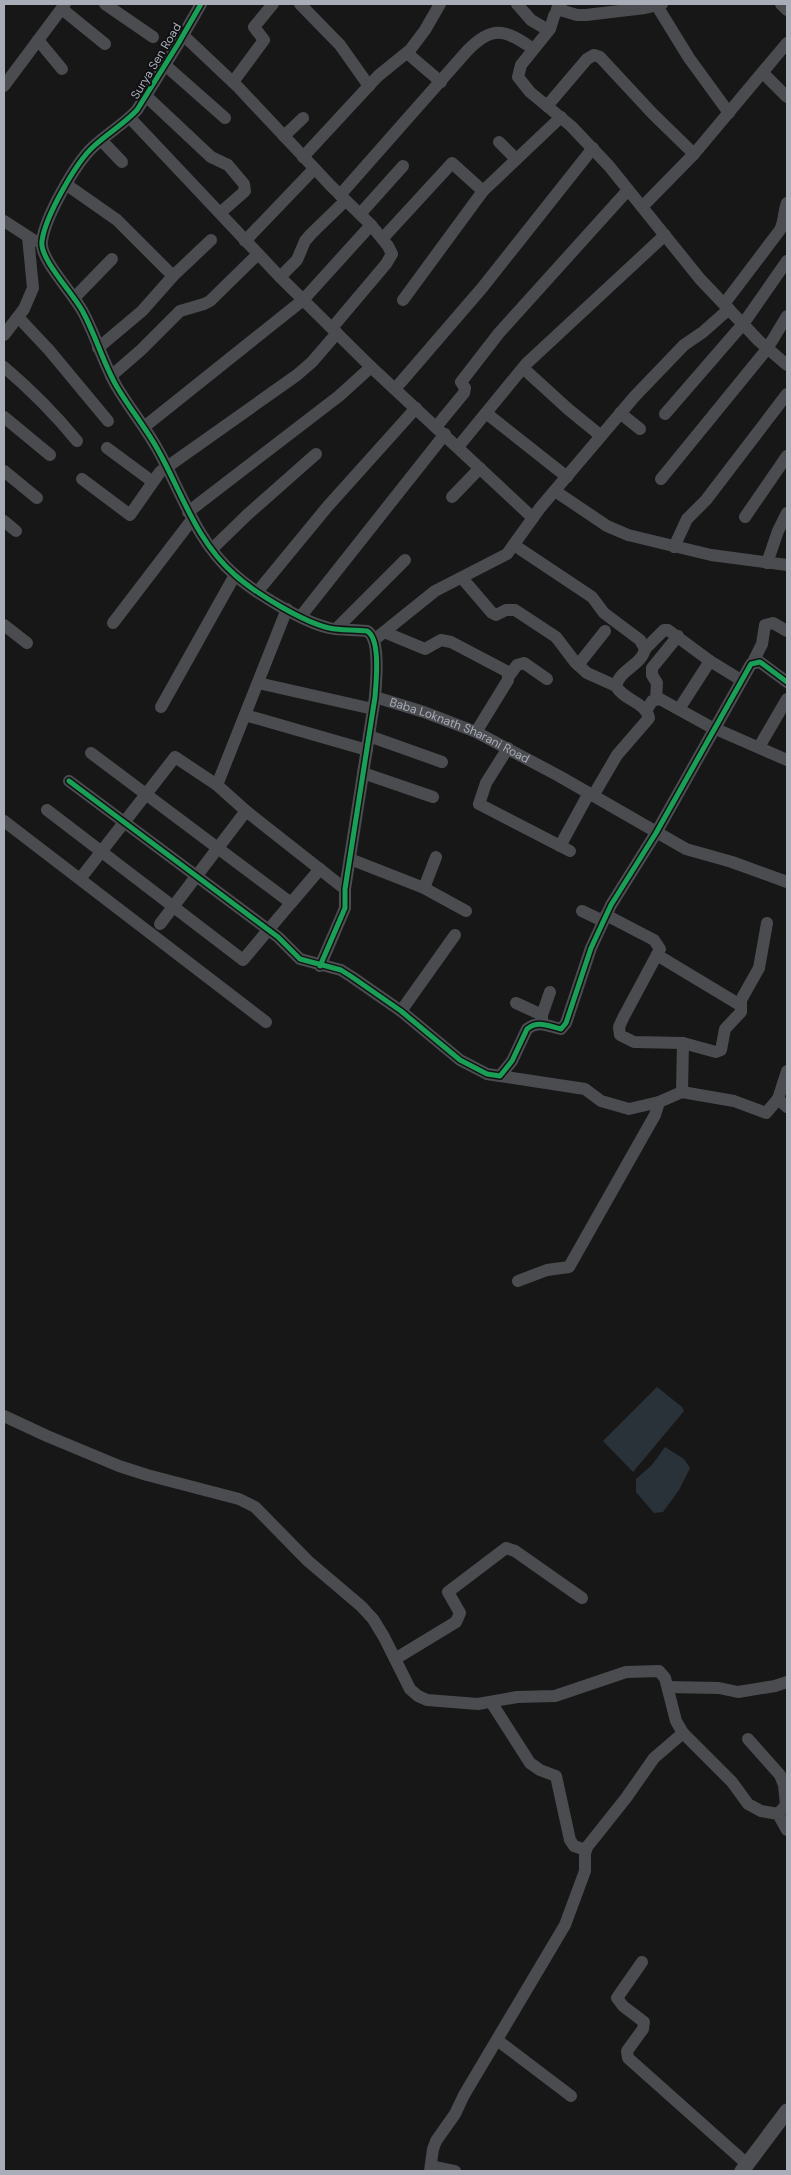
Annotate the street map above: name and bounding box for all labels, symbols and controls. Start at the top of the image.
street label: Surya Sen Road [127,20,185,102]
street label: Baba Loknath Sharani Road [388,694,532,767]

